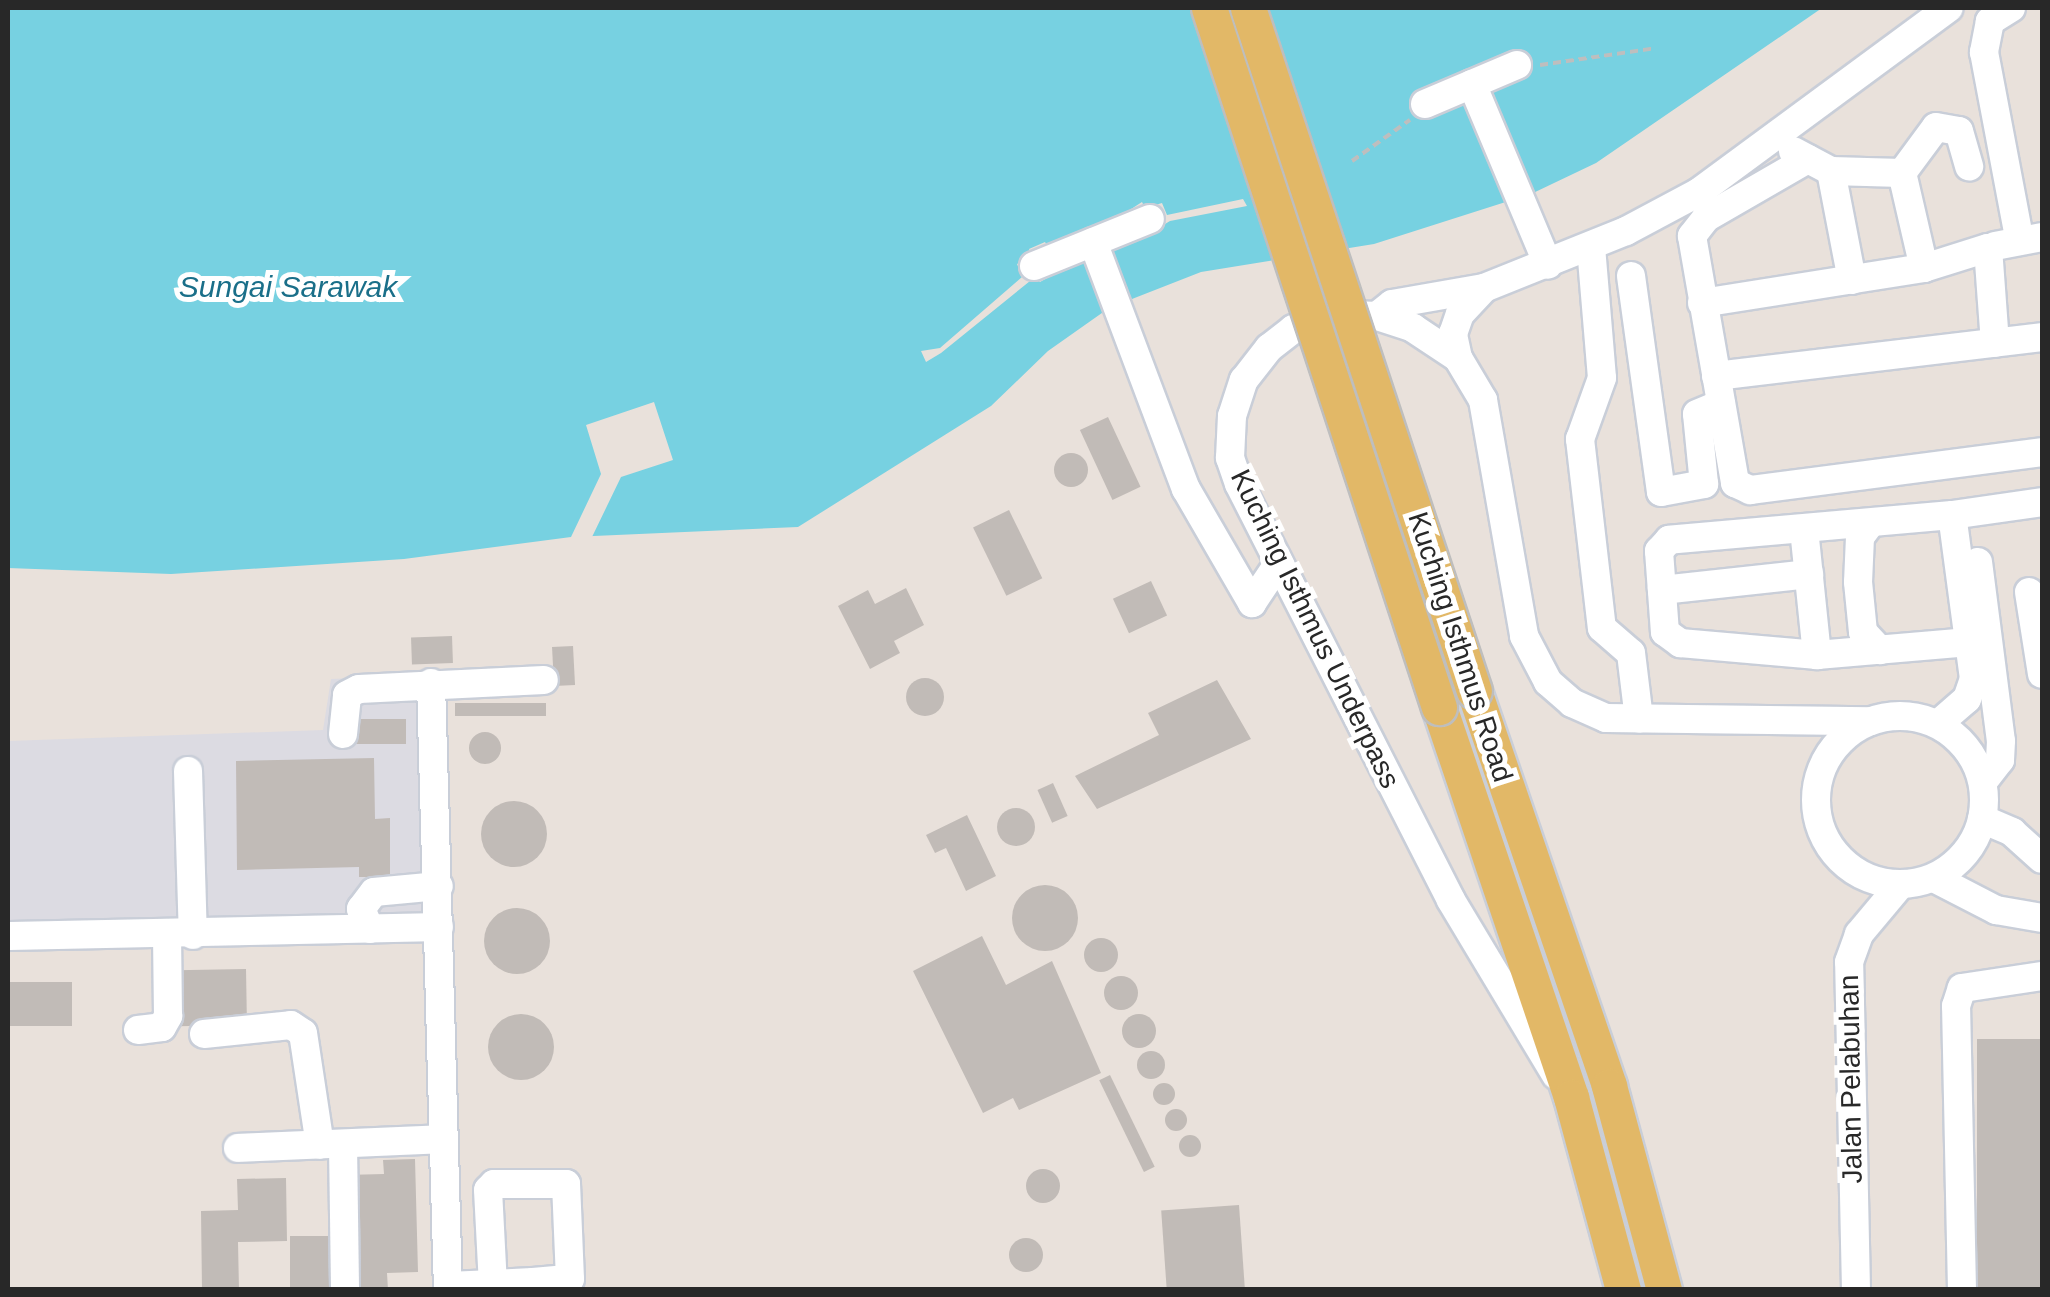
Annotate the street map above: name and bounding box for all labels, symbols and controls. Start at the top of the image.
water label: Sungai Sarawak [179,269,397,305]
street label: Kuching Isthmus Underpass [1223,464,1407,794]
street label: Kuching Isthmus Road [1400,508,1520,786]
street label: Jalan Pelabuhan [1832,974,1870,1184]

